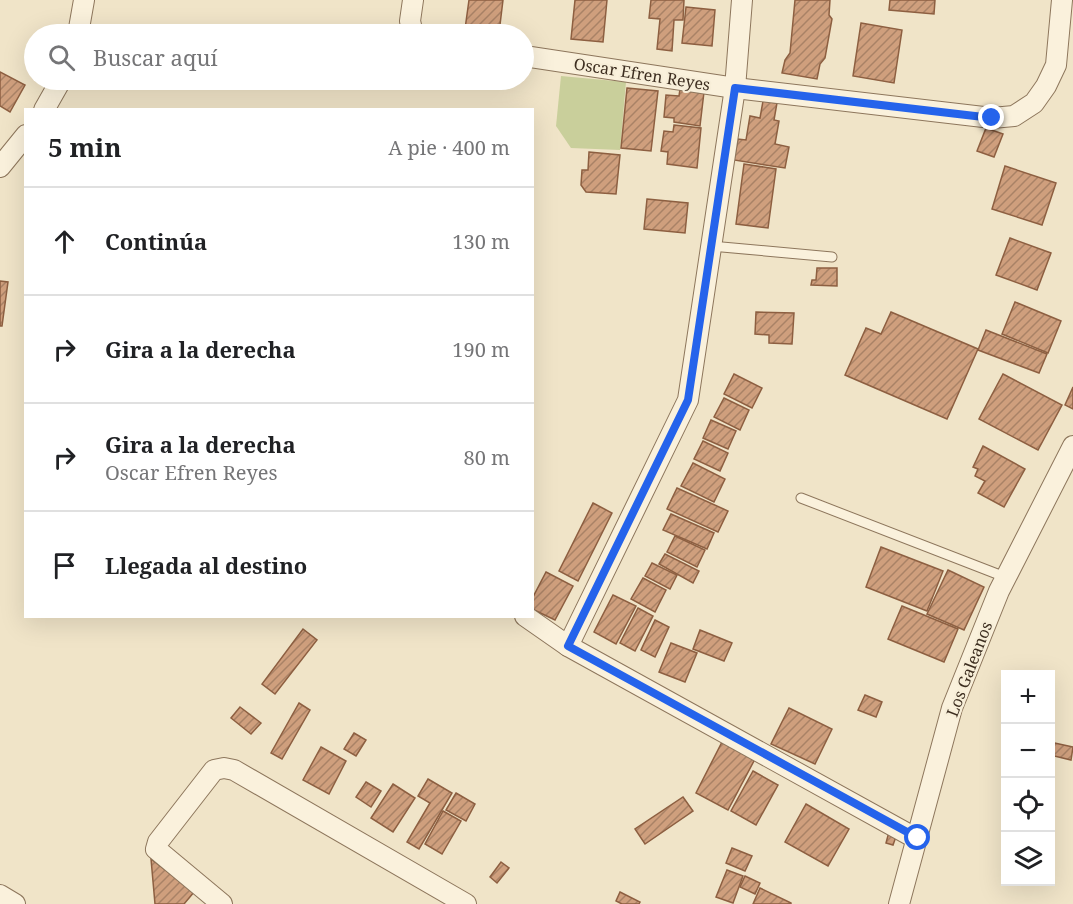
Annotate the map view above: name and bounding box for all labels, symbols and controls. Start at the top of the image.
search box [24,24,534,90]
icon: search [45,41,78,74]
text: Buscar aquí [93,42,217,72]
street label: Oscar Efren Reyes [572,52,712,96]
route end [978,104,1004,130]
text: 5 min [48,129,122,165]
text: A pie · 400 m [388,134,510,161]
icon: ahead [48,225,81,258]
text: Continúa [105,226,207,256]
text: 130 m [452,228,510,255]
icon: right [48,333,81,366]
text: Gira a la derecha [105,334,296,364]
text: 190 m [452,336,510,363]
text: Gira a la derecha [105,429,296,459]
icon: right [48,441,81,474]
text: 80 m [464,444,510,471]
text: Oscar Efren Reyes [105,459,277,486]
icon: arrive [48,549,81,582]
text: Llegada al destino [105,550,307,580]
street label: Los Galeanos [941,618,997,720]
map controls [1001,670,1055,886]
button: + [1001,670,1055,724]
button: − [1001,724,1055,778]
button: locate [1001,778,1055,832]
route start [904,824,930,850]
button: layers [1001,832,1055,886]

